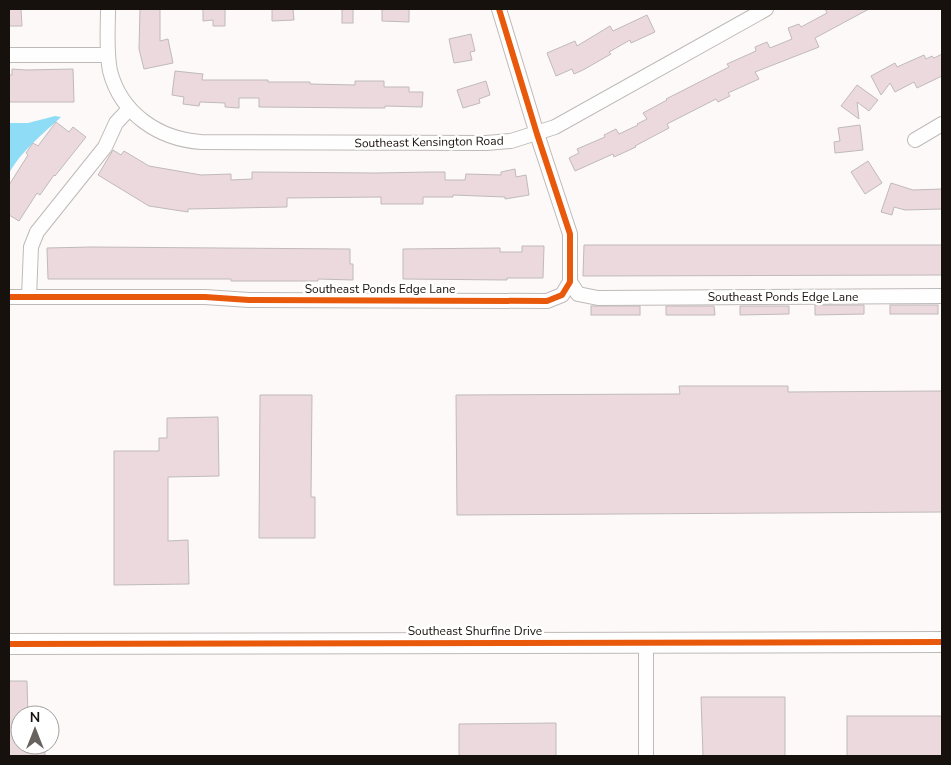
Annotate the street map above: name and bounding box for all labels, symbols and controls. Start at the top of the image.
street label: Southeast Kensington Road [354,133,504,151]
street label: Southeast Ponds Edge Lane [305,281,455,297]
street label: Southeast Ponds Edge Lane [708,289,858,305]
street label: Southeast Shurfine Drive [408,623,542,639]
north arrow [10,705,60,755]
text: N [30,708,40,727]

